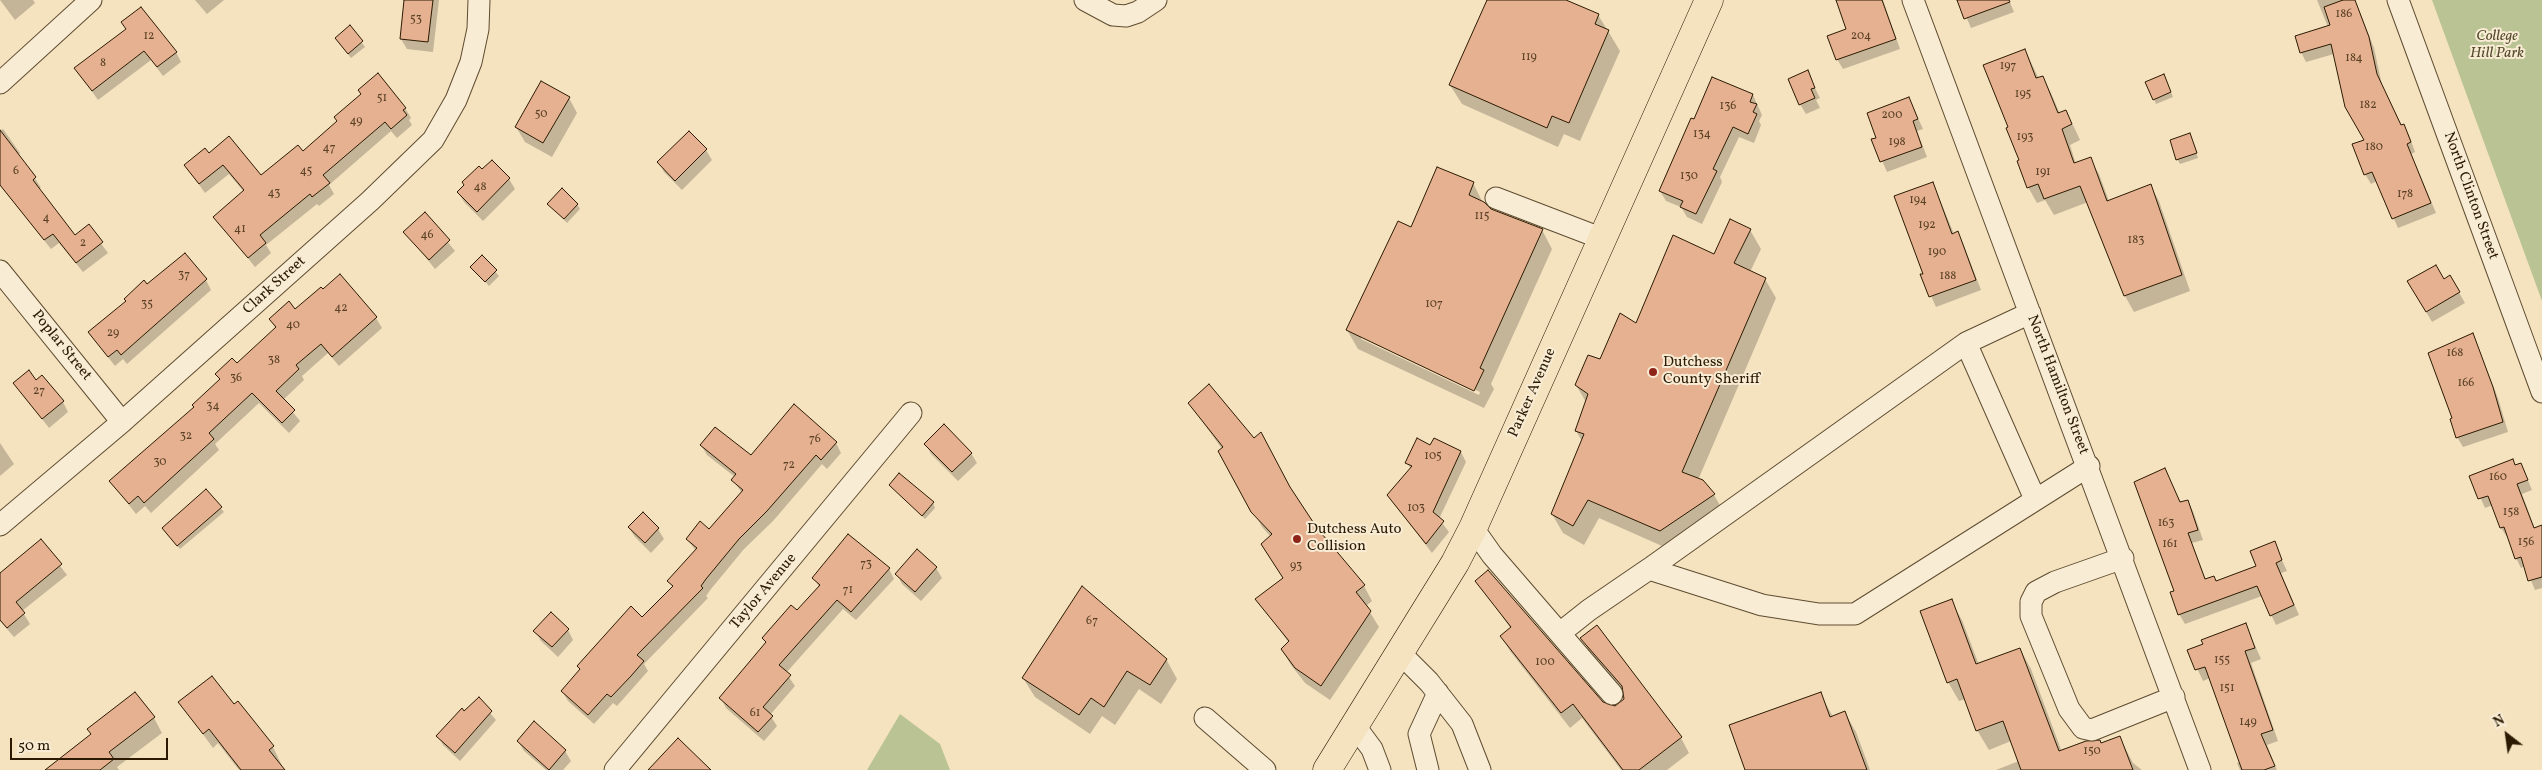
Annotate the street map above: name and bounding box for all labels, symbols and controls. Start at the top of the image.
house number: 186 [2336,8,2352,22]
house number: 53 [410,13,422,27]
park label: College Hill Park [2470,28,2524,63]
house number: 12 [143,30,155,44]
house number: 204 [1851,30,1871,44]
house number: 119 [1521,51,1537,65]
house number: 184 [2345,52,2363,66]
house number: 8 [100,57,106,71]
house number: 197 [2000,60,2016,74]
house number: 195 [2015,88,2031,102]
house number: 51 [377,92,387,106]
house number: 182 [2359,99,2377,113]
house number: 136 [1720,100,1736,114]
house number: 50 [535,108,547,122]
house number: 200 [1882,109,1902,123]
house number: 49 [349,115,363,129]
house number: 134 [1693,128,1711,142]
street label: North Clinton Street [2439,130,2501,262]
house number: 193 [2017,131,2033,145]
house number: 198 [1889,136,1905,150]
house number: 180 [2365,141,2383,155]
house number: 47 [323,142,335,156]
house number: 6 [13,165,19,179]
house number: 45 [300,165,312,179]
house number: 191 [2035,166,2051,180]
house number: 130 [1680,170,1698,184]
house number: 48 [473,181,487,195]
house number: 43 [268,187,280,201]
house number: 178 [2397,188,2413,202]
house number: 194 [1909,194,1927,208]
house number: 115 [1474,210,1490,224]
house number: 4 [42,212,50,226]
house number: 192 [1918,219,1936,233]
house number: 41 [234,223,246,237]
house number: 46 [420,229,434,243]
house number: 183 [2128,234,2144,248]
house number: 2 [80,237,86,251]
house number: 190 [1928,246,1946,260]
street label: Clark Street [240,253,310,319]
house number: 37 [178,269,190,283]
house number: 188 [1940,270,1956,284]
house number: 35 [141,298,153,312]
house number: 107 [1425,298,1443,312]
house number: 42 [334,302,348,316]
street label: Poplar Street [27,307,95,385]
street label: North Hamilton Street [2022,313,2092,457]
house number: 40 [286,319,300,333]
house number: 29 [107,327,119,341]
street label: Parker Avenue [1505,346,1561,440]
house number: 168 [2447,347,2463,361]
house number: 38 [268,354,280,368]
place label: Dutchess County Sheriff [1663,354,1760,389]
marker: Dutchess County Sheriff [1647,366,1659,378]
house number: 36 [230,372,242,386]
house number: 166 [2458,377,2474,391]
house number: 27 [33,385,45,399]
house number: 34 [206,400,220,414]
house number: 32 [180,430,192,444]
house number: 76 [809,433,821,447]
house number: 105 [1424,450,1442,464]
house number: 30 [153,456,167,470]
house number: 72 [783,459,795,473]
house number: 160 [2489,471,2507,485]
house number: 103 [1407,502,1425,516]
house number: 158 [2503,506,2519,520]
house number: 163 [2158,517,2174,531]
place label: Dutchess Auto Collision [1307,521,1402,556]
marker: Dutchess Auto Collision [1291,533,1303,545]
house number: 156 [2518,536,2534,550]
house number: 161 [2162,538,2178,552]
street label: Taylor Avenue [727,550,801,634]
house number: 73 [860,558,872,572]
house number: 93 [1290,560,1302,574]
house number: 71 [843,584,853,598]
house number: 67 [1086,615,1098,629]
house number: 155 [2214,654,2230,668]
house number: 100 [1535,656,1555,670]
house number: 151 [2219,682,2235,696]
house number: 61 [750,707,760,721]
north arrow [2482,710,2532,760]
text: N [2490,711,2508,732]
house number: 149 [2239,716,2257,730]
scale bar [12,728,170,760]
text: 50 m [18,736,50,757]
house number: 150 [2083,745,2101,759]

